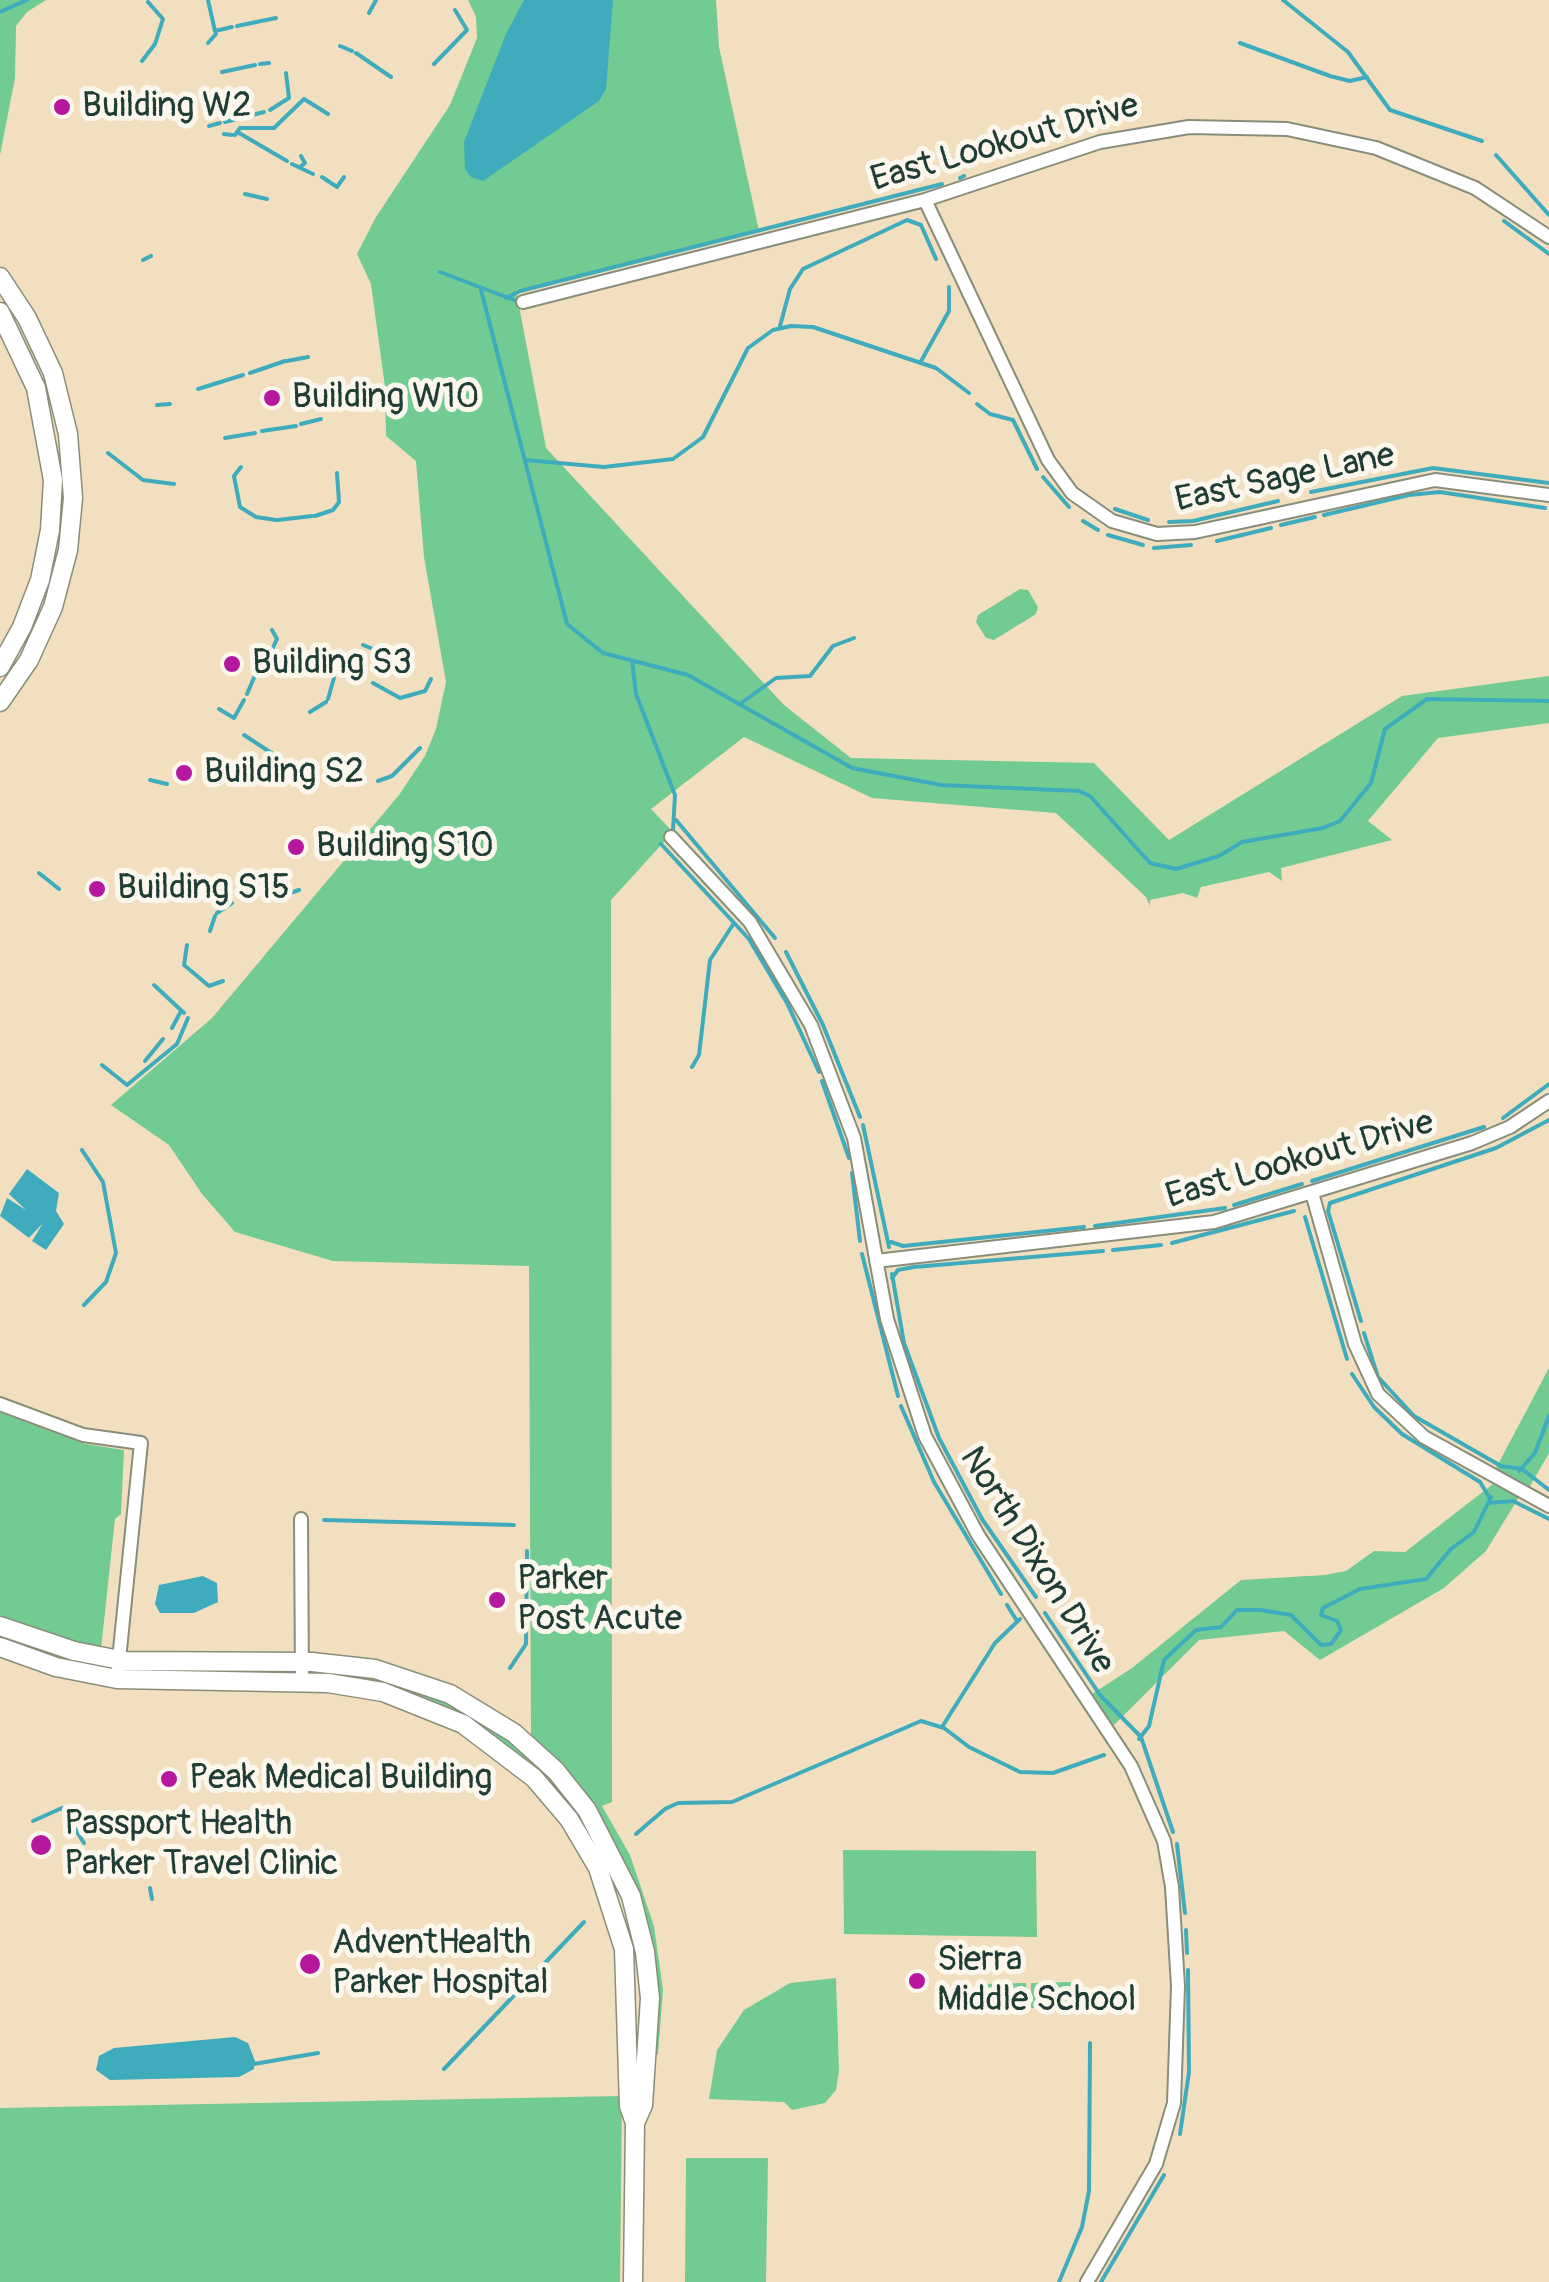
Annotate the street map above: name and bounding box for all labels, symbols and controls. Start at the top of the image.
place label: Building W2 [82,86,251,128]
street label: East Lookout Drive [866,86,1144,202]
marker: Building W2 [51,96,73,118]
place label: Building W10 [292,377,479,419]
marker: Building W10 [261,387,283,409]
street label: East Sage Lane [1172,435,1398,523]
place label: Building S3 [252,643,412,685]
marker: Building S3 [221,653,243,675]
place label: Building S2 [204,752,364,794]
marker: Building S2 [173,762,195,784]
place label: Building S10 [316,826,494,868]
marker: Building S10 [285,836,307,858]
place label: Building S15 [117,868,290,910]
marker: Building S15 [86,878,108,900]
street label: East Lookout Drive [1161,1103,1439,1219]
street label: North Dixon Drive [949,1440,1123,1682]
place label: Parker Post Acute [517,1559,682,1641]
marker: Parker Post Acute [486,1589,508,1611]
place label: Peak Medical Building [189,1758,492,1800]
marker: Peak Medical Building [158,1768,180,1790]
place label: Passport Health Parker Travel Clinic [64,1804,338,1886]
marker: Passport Health Parker Travel Clinic [28,1832,54,1858]
place label: AdventHealth Parker Hospital [332,1923,549,2005]
place label: Sierra Middle School [937,1940,1136,2022]
marker: AdventHealth Parker Hospital [297,1951,323,1977]
marker: Sierra Middle School [906,1970,928,1992]

